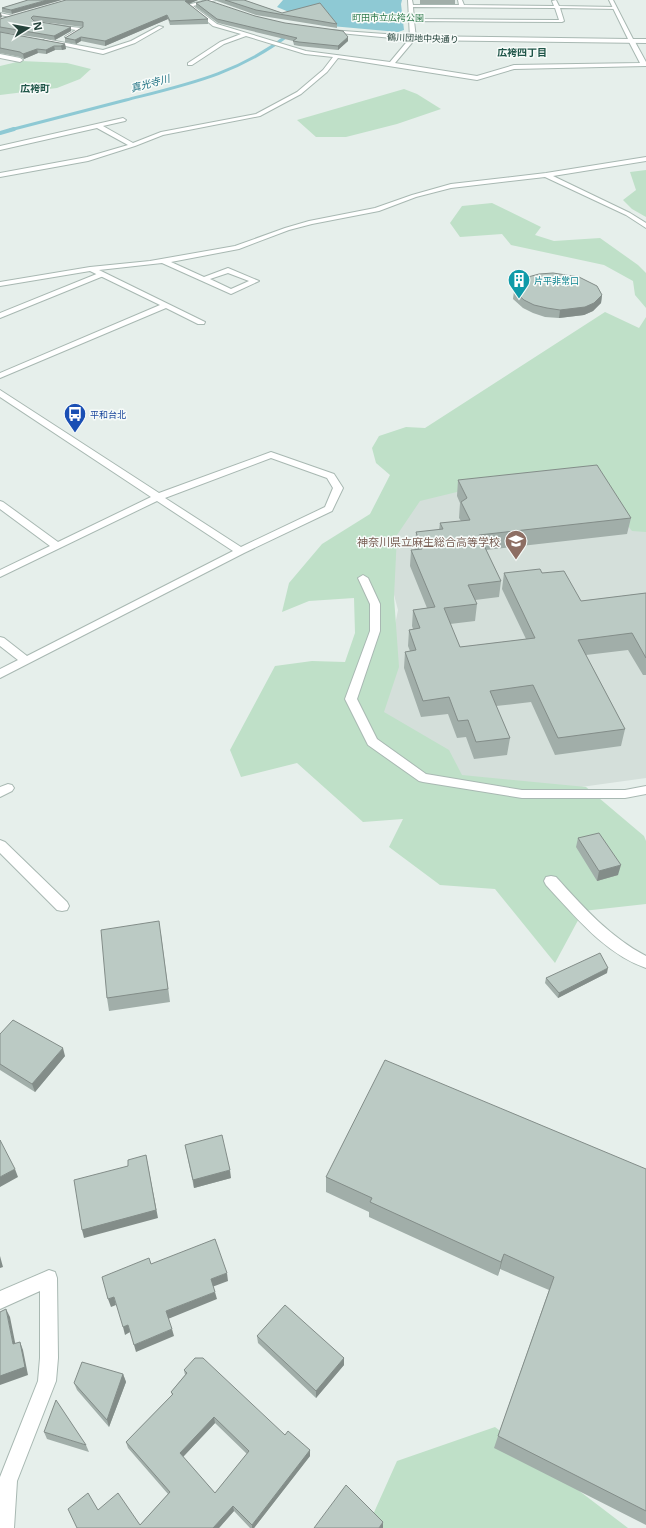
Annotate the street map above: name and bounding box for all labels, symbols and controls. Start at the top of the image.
north arrow [8,8,48,48]
park label: 町田市立広袴公園 [352,11,424,24]
text: N [30,20,47,32]
street label: 鶴川団地中央通り [387,30,459,46]
district label: 広袴四丁目 [497,45,547,59]
water label: 真光寺川 [129,71,172,95]
district label: 広袴町 [20,81,50,95]
building icon: 片平非常口 [506,267,532,300]
place label: 片平非常口 [534,274,579,287]
bus stop icon: 平和台北 [62,401,88,434]
place label: 平和台北 [90,408,126,421]
school or university icon: 神奈川県立麻生総合高等学校 [503,528,529,561]
place label: 神奈川県立麻生総合高等学校 [357,534,500,549]

